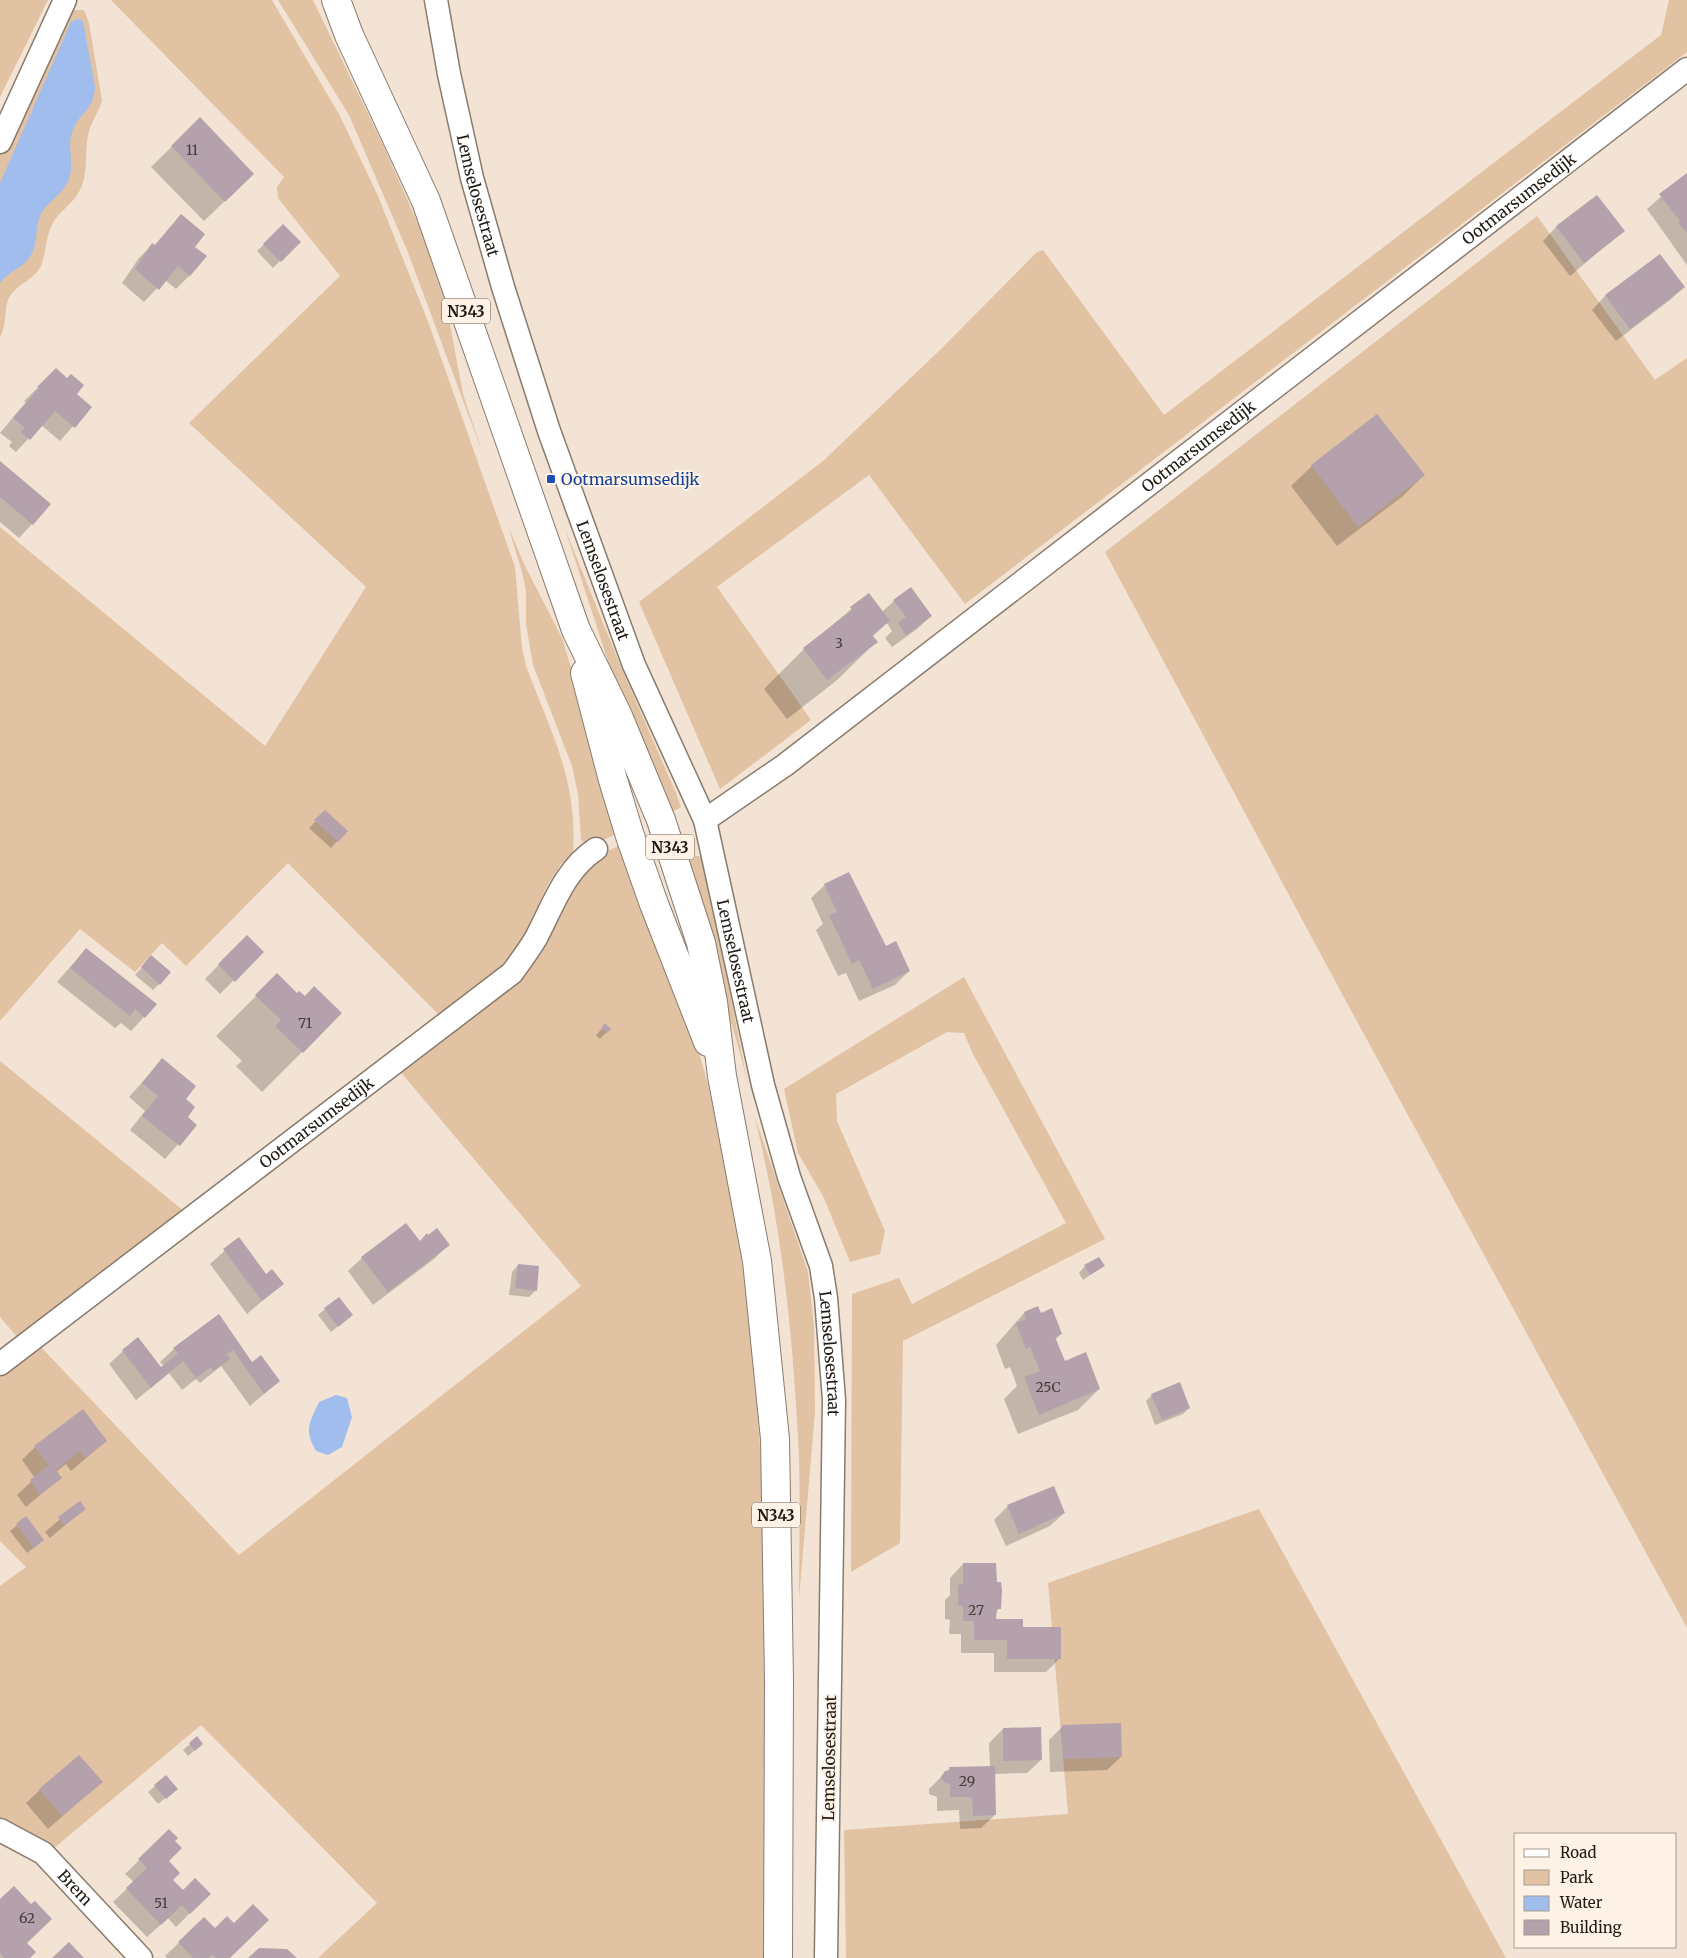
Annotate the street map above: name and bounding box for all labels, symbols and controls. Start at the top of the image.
street label: Lemselosestraat [453,132,504,260]
house number: 11 [186,141,198,159]
street label: Ootmarsumsedijk [1458,148,1581,249]
road number: N343 [442,298,490,324]
street label: Ootmarsumsedijk [1137,395,1260,496]
place label: Ootmarsumsedijk [561,469,700,489]
marker: Ootmarsumsedijk [545,473,557,485]
street label: Lemselosestraat [572,518,634,644]
house number: 3 [835,634,843,652]
road number: N343 [646,834,694,860]
street label: Lemselosestraat [713,897,759,1025]
house number: 71 [298,1014,312,1032]
street label: Ootmarsumsedijk [255,1072,378,1172]
street label: Lemselosestraat [815,1289,844,1417]
house number: 25C [1035,1378,1061,1396]
road number: N343 [752,1502,800,1528]
house number: 27 [968,1601,984,1619]
street label: Lemselosestraat [818,1694,840,1821]
house number: 29 [959,1772,975,1790]
legend [1514,1833,1677,1948]
text: Road [1560,1843,1596,1862]
street label: Brem [54,1865,97,1910]
text: Park [1560,1868,1594,1887]
text: Water [1559,1893,1603,1912]
house number: 51 [154,1894,168,1912]
house number: 62 [19,1909,35,1927]
text: Building [1560,1918,1622,1937]

